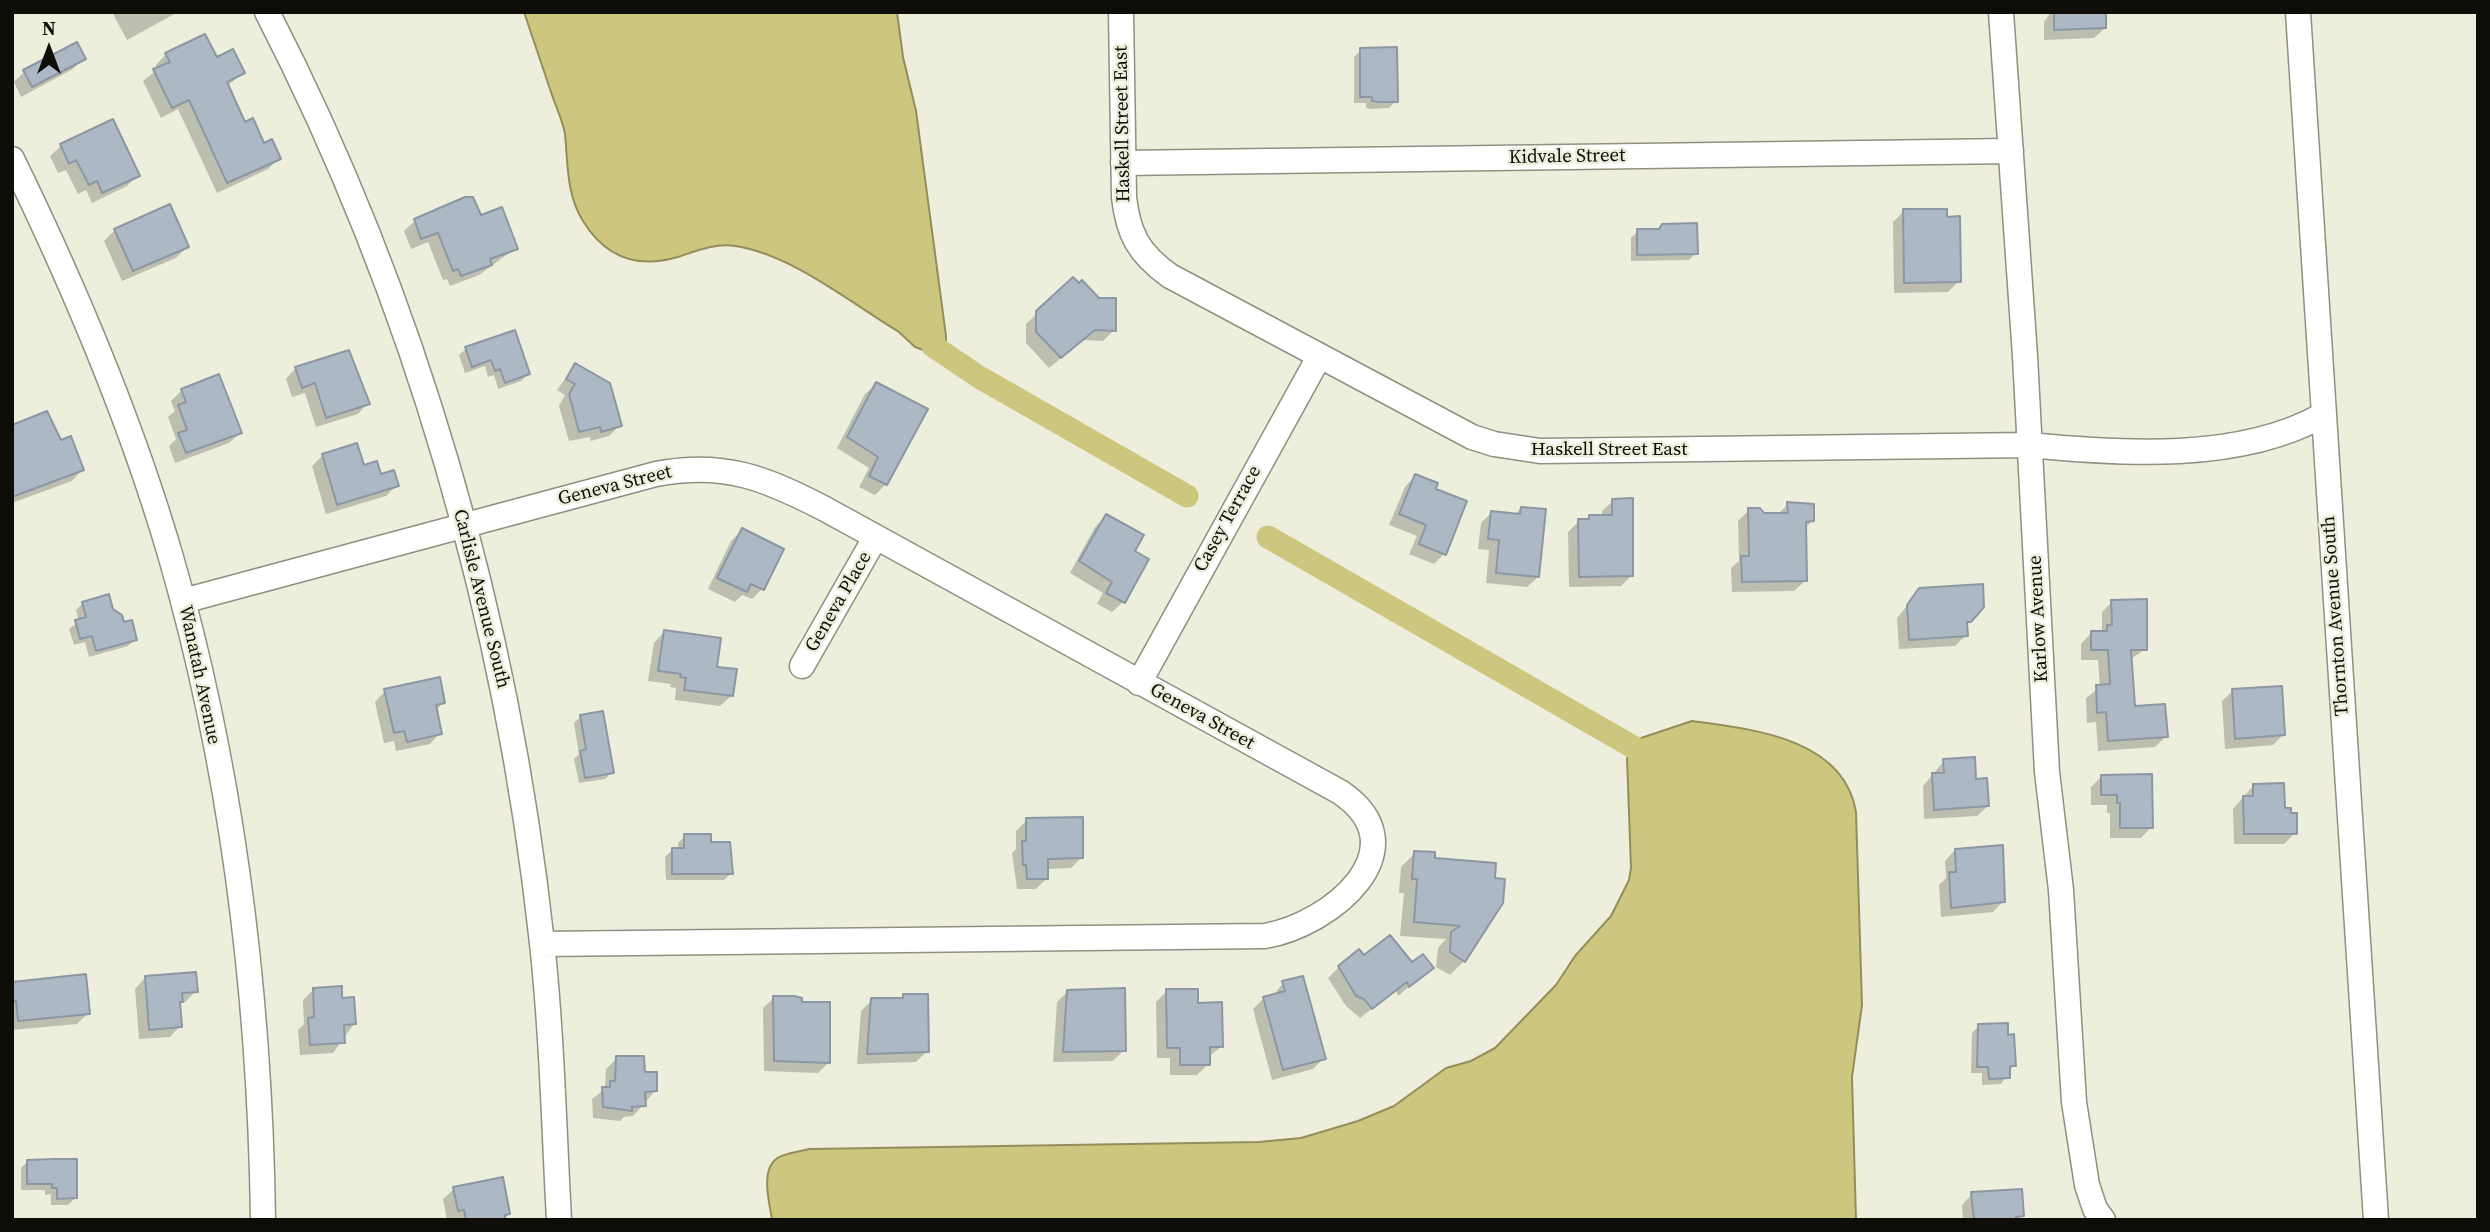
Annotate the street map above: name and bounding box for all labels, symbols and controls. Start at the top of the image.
north arrow [14,14,84,84]
text: N [42,15,56,41]
street label: Haskell Street East [1110,45,1136,203]
street label: Kidvale Street [1508,145,1626,169]
street label: Haskell Street East [1531,439,1687,461]
street label: Geneva Street [556,461,674,511]
street label: Casey Terrace [1189,462,1267,576]
street label: Carlisle Avenue South [448,507,514,691]
street label: Thornton Avenue South [2318,515,2354,717]
street label: Geneva Place [801,548,877,656]
street label: Karlow Avenue [2024,555,2054,683]
street label: Wanatah Avenue [173,603,225,747]
street label: Geneva Street [1146,679,1258,755]

